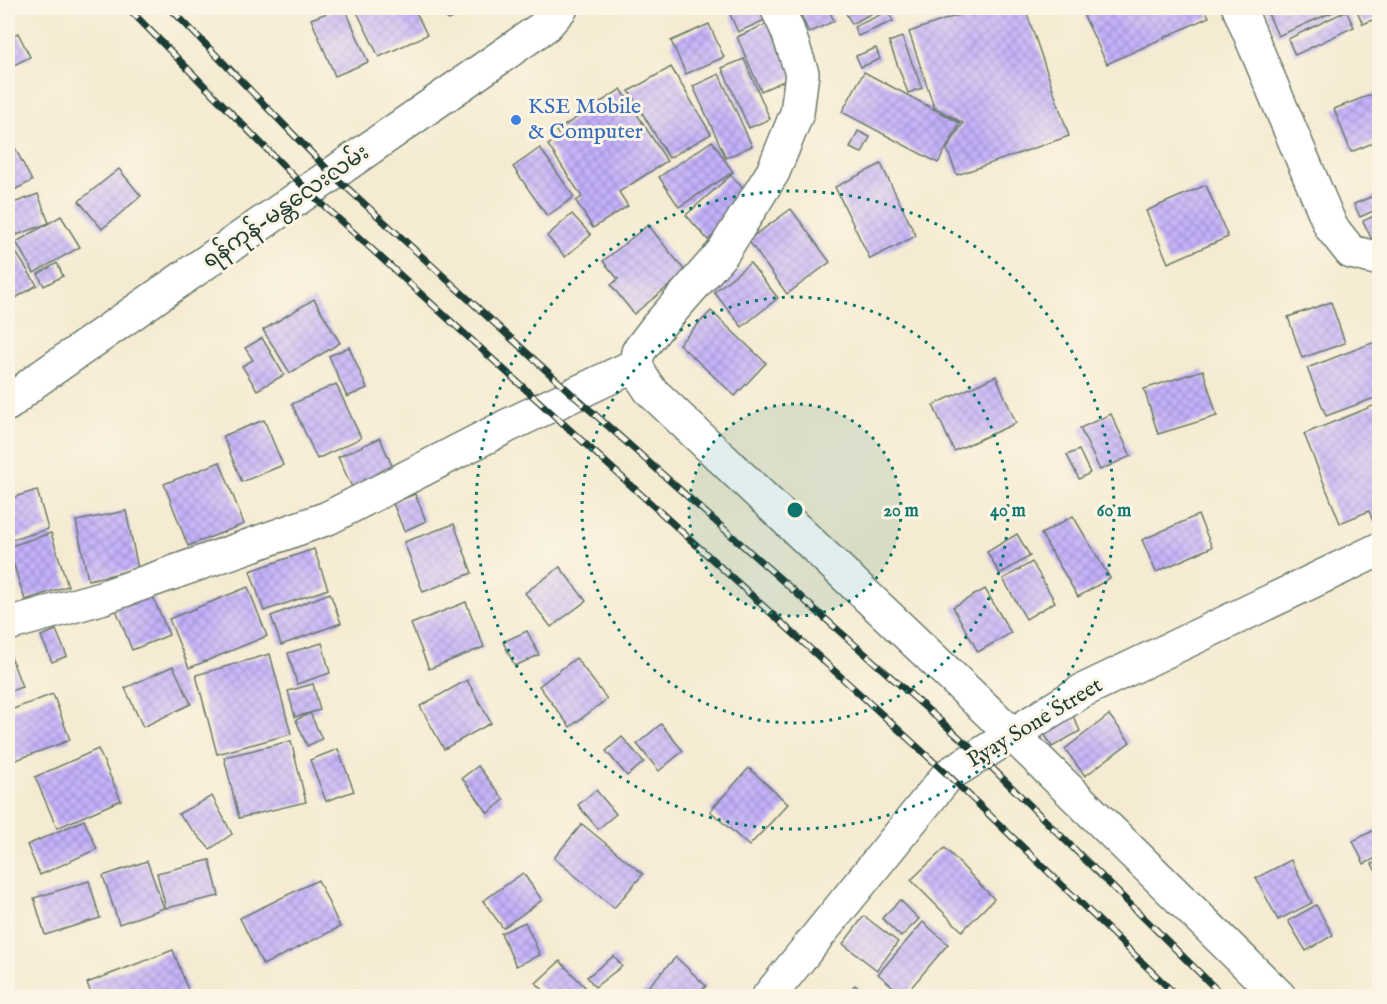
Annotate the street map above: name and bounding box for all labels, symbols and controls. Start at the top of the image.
place label: KSE Mobile & Computer [528,93,643,146]
marker: KSE Mobile & Computer [509,113,523,127]
street label: ရန်ကုန်-မန္တလေးလမ်း [195,137,376,277]
centre of rings [785,500,805,520]
text: 20 m [883,500,919,523]
text: 40 m [990,500,1026,523]
text: 60 m [1097,500,1131,523]
street label: Pyay Sone Street [962,671,1108,774]

